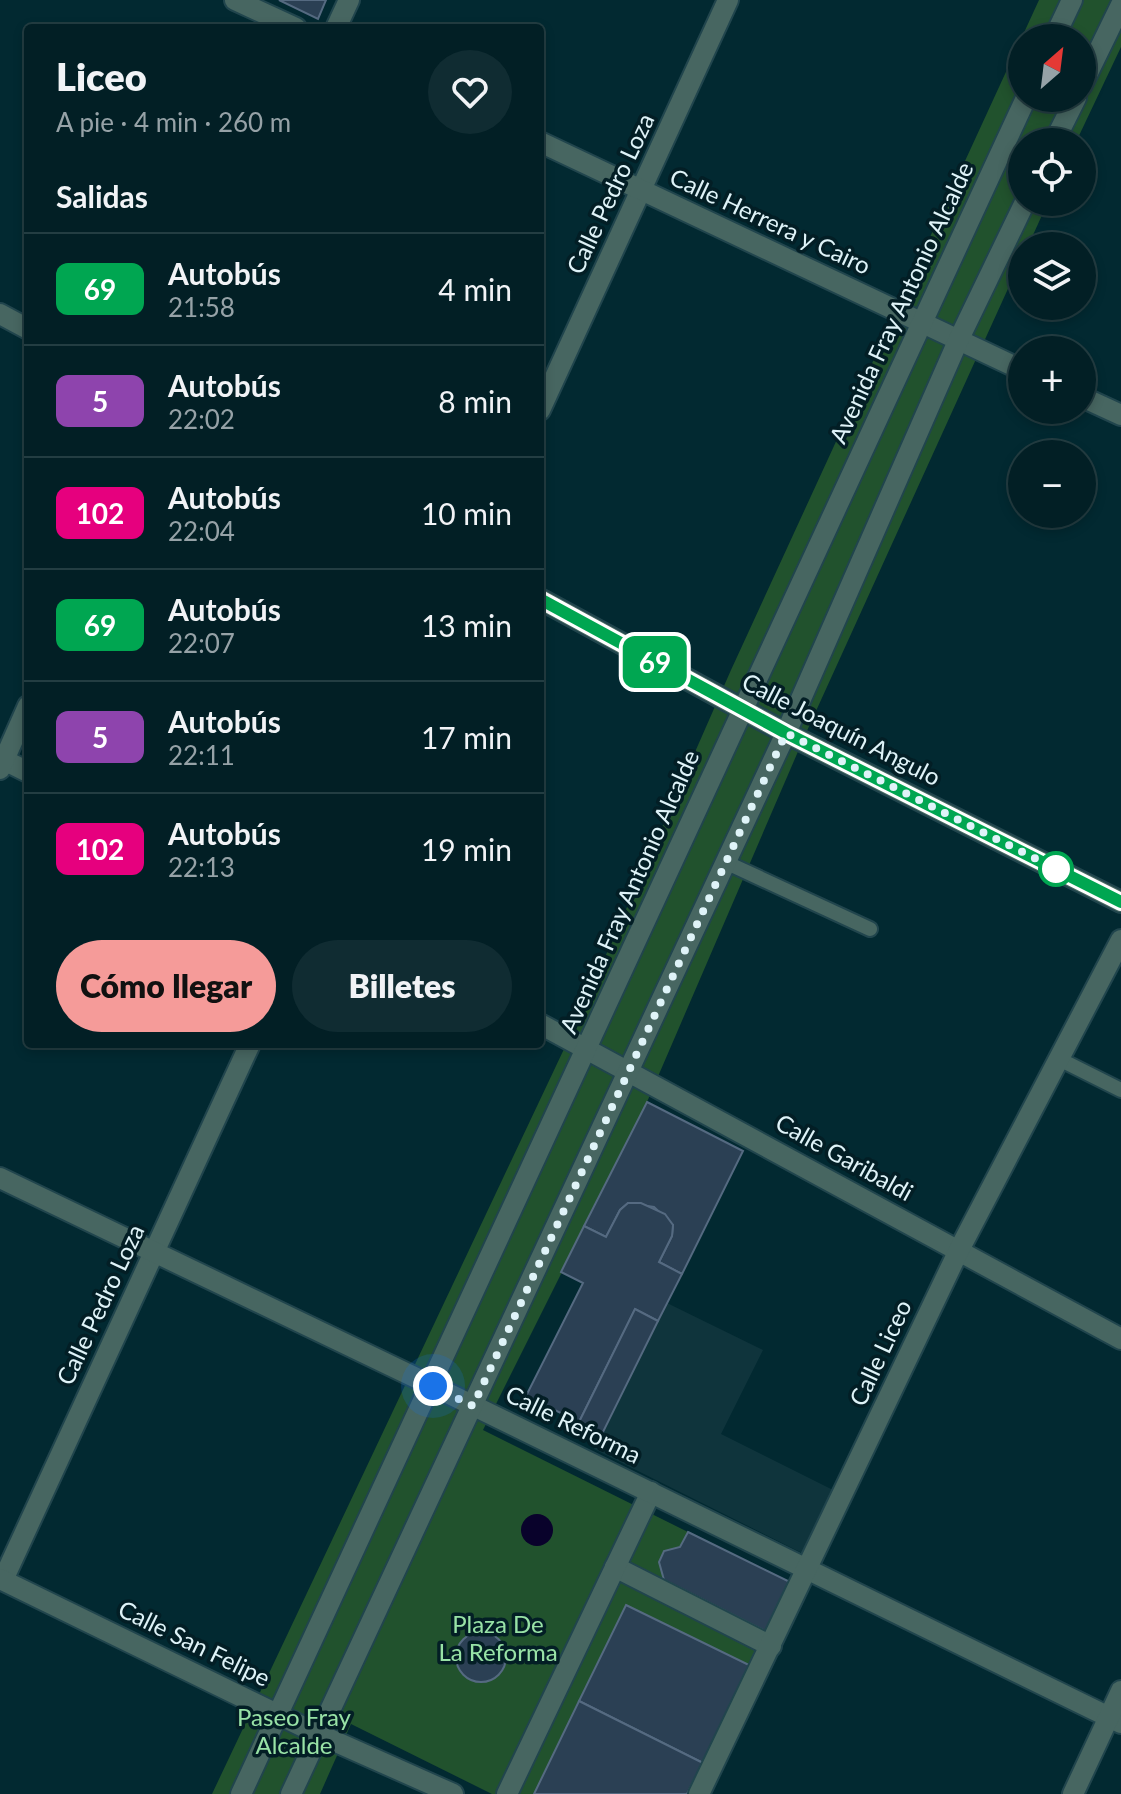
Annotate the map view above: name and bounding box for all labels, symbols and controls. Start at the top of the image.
north arrow [1008,24,1096,112]
map controls [1008,24,1096,528]
button: heart [428,50,512,134]
text: Liceo [56,53,147,99]
text: A pie · 4 min · 260 m [56,106,291,138]
street label: Calle Pedro Loza [560,109,659,278]
button: locate [1008,128,1096,216]
street label: Avenida Fray Antonio Alcalde [823,157,979,448]
street label: Calle Herrera y Cairo [666,161,876,280]
text: Salidas [56,178,148,214]
button: layers [1008,232,1096,320]
text: Autobús [168,255,281,291]
text: 4 min [438,271,512,307]
text: 69 [84,272,116,306]
text: 21:58 [168,291,235,323]
button: + [1008,336,1096,424]
text: Autobús [168,367,281,403]
text: 8 min [438,383,512,419]
text: 5 [92,384,108,418]
text: 22:02 [168,403,235,435]
button: − [1008,440,1096,528]
text: Autobús [168,479,281,515]
text: 10 min [421,495,512,531]
text: 102 [76,496,124,530]
text: 22:04 [168,515,235,547]
text: Autobús [168,591,281,627]
text: 13 min [421,607,512,643]
text: 69 [84,608,116,642]
text: 22:07 [168,627,235,659]
line badge: 69 [619,636,691,688]
text: 69 [639,645,671,679]
street label: Calle Joaquín Angulo [738,666,946,791]
text: Autobús [168,703,281,739]
text: 17 min [421,719,512,755]
text: 5 [92,720,108,754]
text: 22:11 [168,739,235,771]
street label: Avenida Fray Antonio Alcalde [553,745,704,1038]
text: Autobús [168,815,281,851]
text: 19 min [421,831,512,867]
text: 102 [76,832,124,866]
text: 22:13 [168,851,235,883]
unlabelled marker [1039,852,1073,886]
button: Cómo llegar [56,940,276,1032]
button: Billetes [292,940,512,1032]
street label: Calle Garibaldi [771,1107,918,1206]
street label: Calle Pedro Loza [50,1220,149,1389]
street label: Calle Liceo [842,1295,917,1410]
your location [413,1366,453,1406]
street label: Calle Reforma [501,1378,646,1469]
street label: Calle San Felipe [114,1593,275,1692]
park label: Plaza De La Reforma [438,1609,558,1666]
park label: Paseo Fray Alcalde [237,1702,352,1759]

